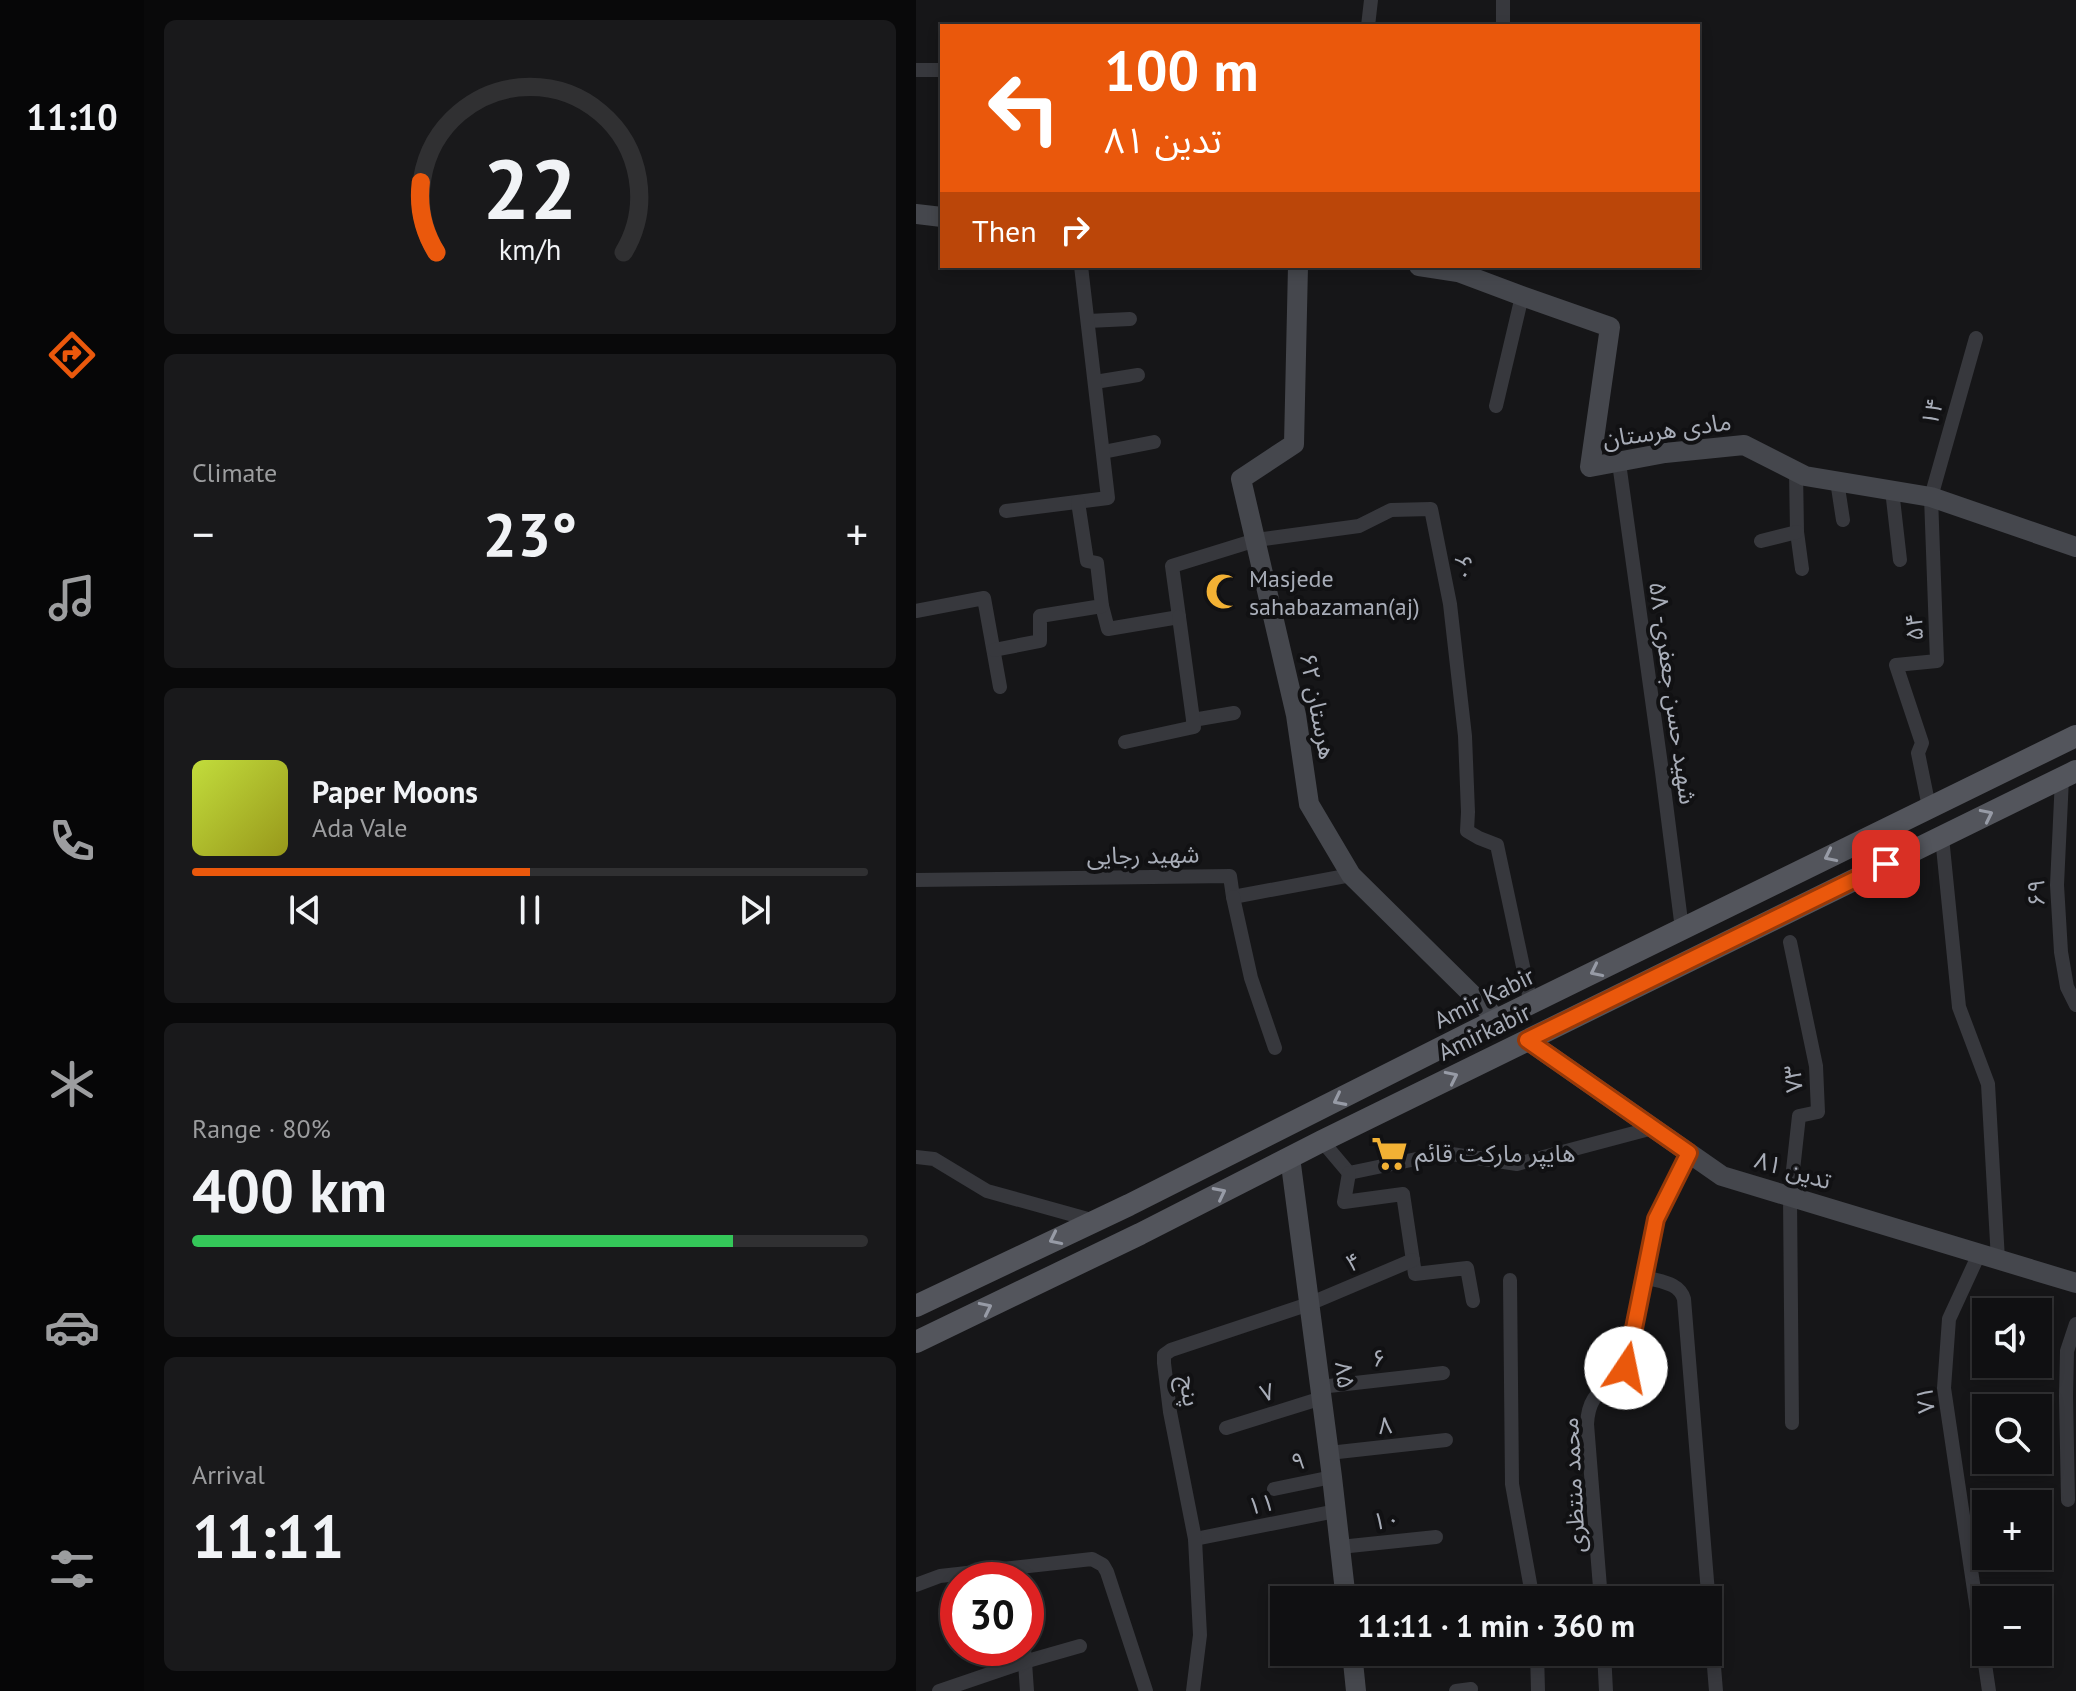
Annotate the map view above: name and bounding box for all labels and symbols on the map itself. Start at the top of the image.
street label: ۱۴ [1913,395,1951,429]
street label: مادی هرستان [1601,406,1733,454]
street label: ۶۰ [1447,552,1483,584]
place label: Masjede sahabazaman(aj) [1249,563,1420,622]
mosque icon: Masjede sahabazaman(aj) [1204,573,1242,611]
street label: شهید حسن جعفری- ۵۸ [1642,580,1704,806]
street label: ۵۴ [1898,613,1930,641]
street label: هرستان ۶۲ [1293,650,1343,762]
one-way arrow [1979,809,1994,824]
pin [1852,830,1920,898]
street label: شهید رجایی [1086,839,1200,871]
one-way arrow [1823,846,1838,862]
street label: ۶۹ [2020,879,2052,907]
street label: Amir Kabir [1429,960,1539,1036]
one-way arrow [1590,961,1605,977]
street label: Amirkabir [1433,996,1535,1068]
street label: ۷۳ [1776,1064,1810,1094]
one-way arrow [1444,1071,1459,1087]
one-way arrow [1332,1090,1347,1105]
supermarket icon: هایپر مارکت قائم [1370,1134,1408,1172]
place label: هایپر مارکت قائم [1415,1138,1575,1171]
street label: تدین ۸۱ [1751,1144,1835,1196]
one-way arrow [1211,1187,1226,1203]
one-way arrow [1049,1229,1064,1245]
street label: ۴ [1341,1245,1365,1279]
one-way arrow [978,1302,993,1318]
position arrow [1584,1326,1668,1410]
street label: ۶ [1371,1342,1387,1374]
street label: ۸۵ [1328,1359,1362,1391]
street label: پنج [1170,1373,1208,1409]
street label: ۷ [1256,1375,1278,1409]
street label: ۷۱ [1908,1385,1942,1415]
street label: ۸ [1377,1409,1394,1441]
street label: محمد منتظری [1554,1417,1592,1553]
street label: ۹ [1288,1444,1308,1478]
street label: ۱۱ [1245,1486,1277,1522]
street label: ۱۰ [1371,1503,1401,1537]
speed limit sign: 30 [940,1562,1044,1666]

